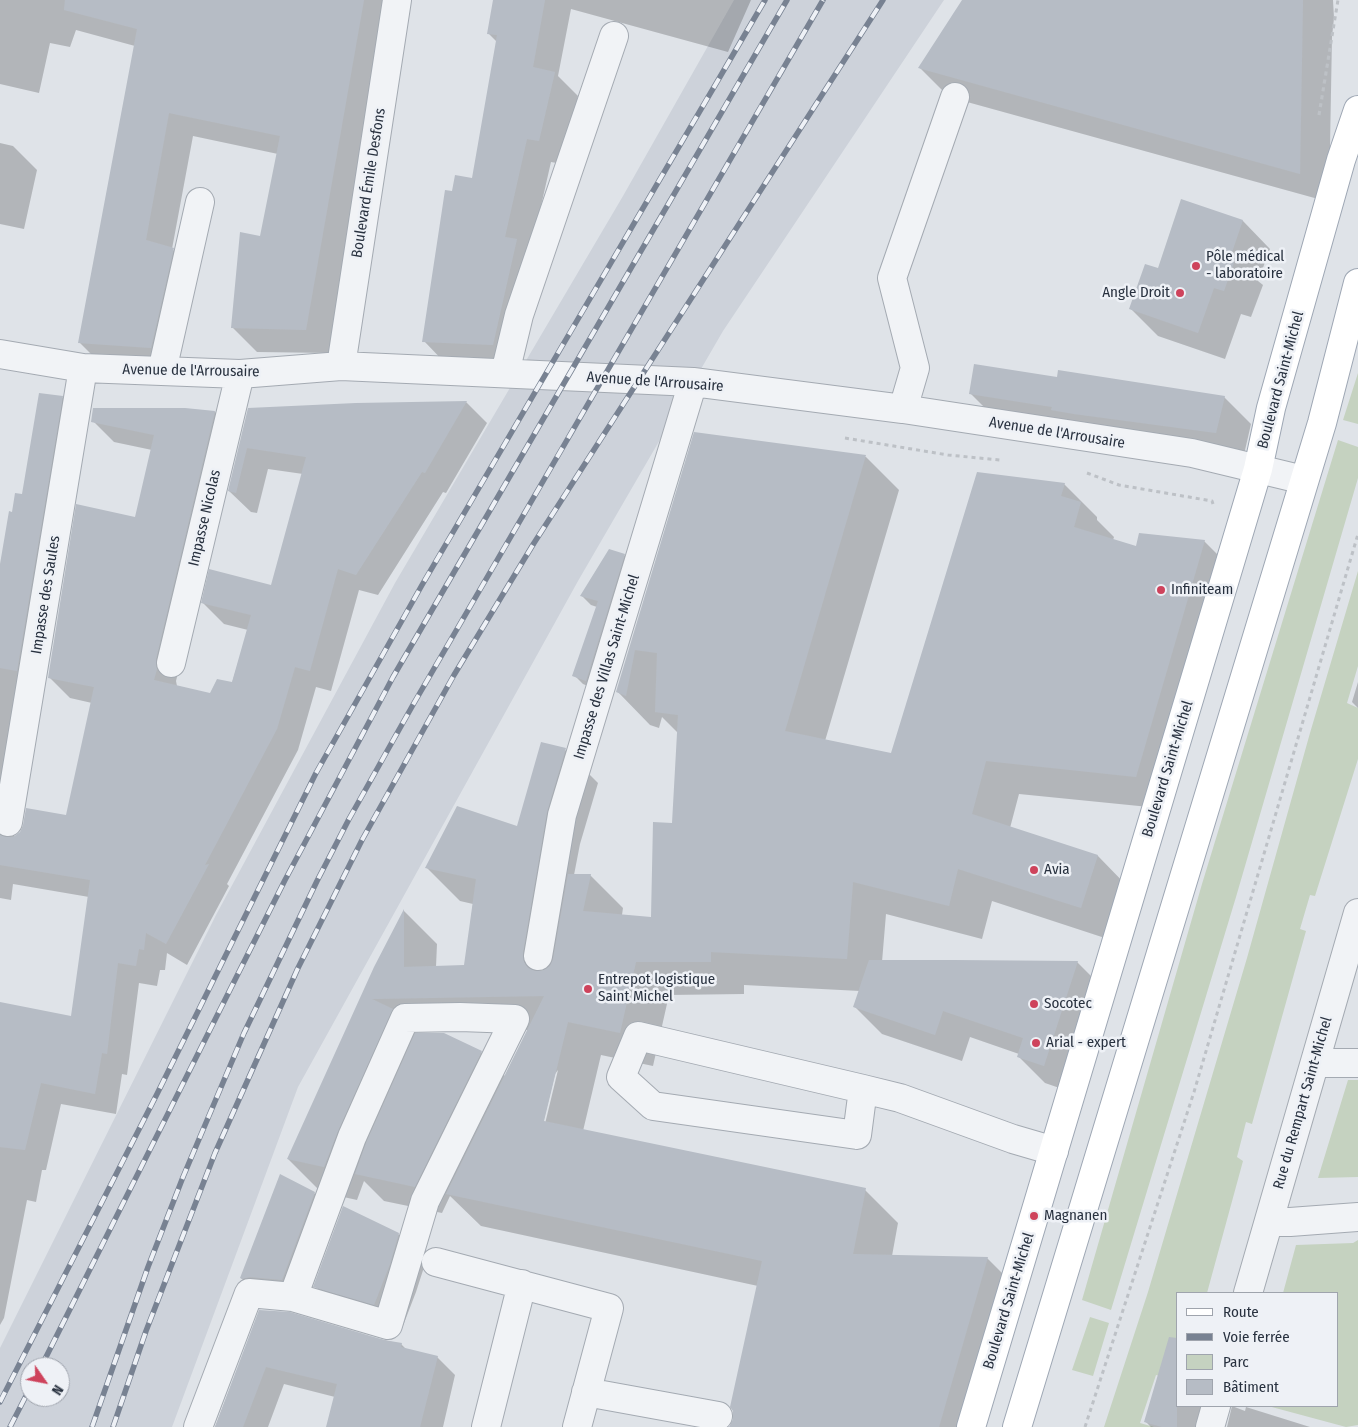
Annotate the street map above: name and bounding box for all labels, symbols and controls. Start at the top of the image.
street label: Boulevard Émile Desfons [348,107,390,259]
place label: Pôle médical - laboratoire [1206,248,1284,283]
marker: Pôle médical - laboratoire [1190,260,1202,272]
place label: Angle Droit [1102,284,1170,302]
marker: Angle Droit [1174,287,1186,299]
street label: Boulevard Saint-Michel [1254,309,1308,451]
street label: Avenue de l'Arrousaire [122,361,260,381]
street label: Avenue de l'Arrousaire [586,368,724,396]
street label: Avenue de l'Arrousaire [988,413,1126,453]
street label: Impasse Nicolas [185,468,225,568]
street label: Impasse des Saules [28,534,64,656]
street label: Impasse des Villas Saint-Michel [570,572,644,762]
place label: Infiniteam [1171,581,1233,599]
marker: Infiniteam [1155,584,1167,596]
street label: Boulevard Saint-Michel [1139,699,1197,839]
place label: Avia [1044,861,1070,879]
marker: Avia [1028,864,1040,876]
place label: Entrepot logistique Saint Michel [598,971,715,1006]
marker: Entrepot logistique Saint Michel [582,983,594,995]
place label: Socotec [1044,995,1092,1013]
marker: Socotec [1028,998,1040,1010]
street label: Rue du Rempart Saint-Michel [1270,1015,1336,1191]
place label: Arial - expert [1046,1034,1126,1052]
marker: Arial - expert [1030,1037,1042,1049]
place label: Magnanen [1044,1207,1107,1225]
marker: Magnanen [1028,1210,1040,1222]
street label: Boulevard Saint-Michel [980,1231,1038,1371]
legend [1176,1292,1338,1407]
text: Route [1223,1303,1259,1321]
text: Voie ferrée [1223,1328,1290,1346]
text: Parc [1223,1353,1249,1371]
north arrow [20,1357,70,1407]
text: Bâtiment [1223,1378,1279,1396]
text: N [48,1382,67,1398]

